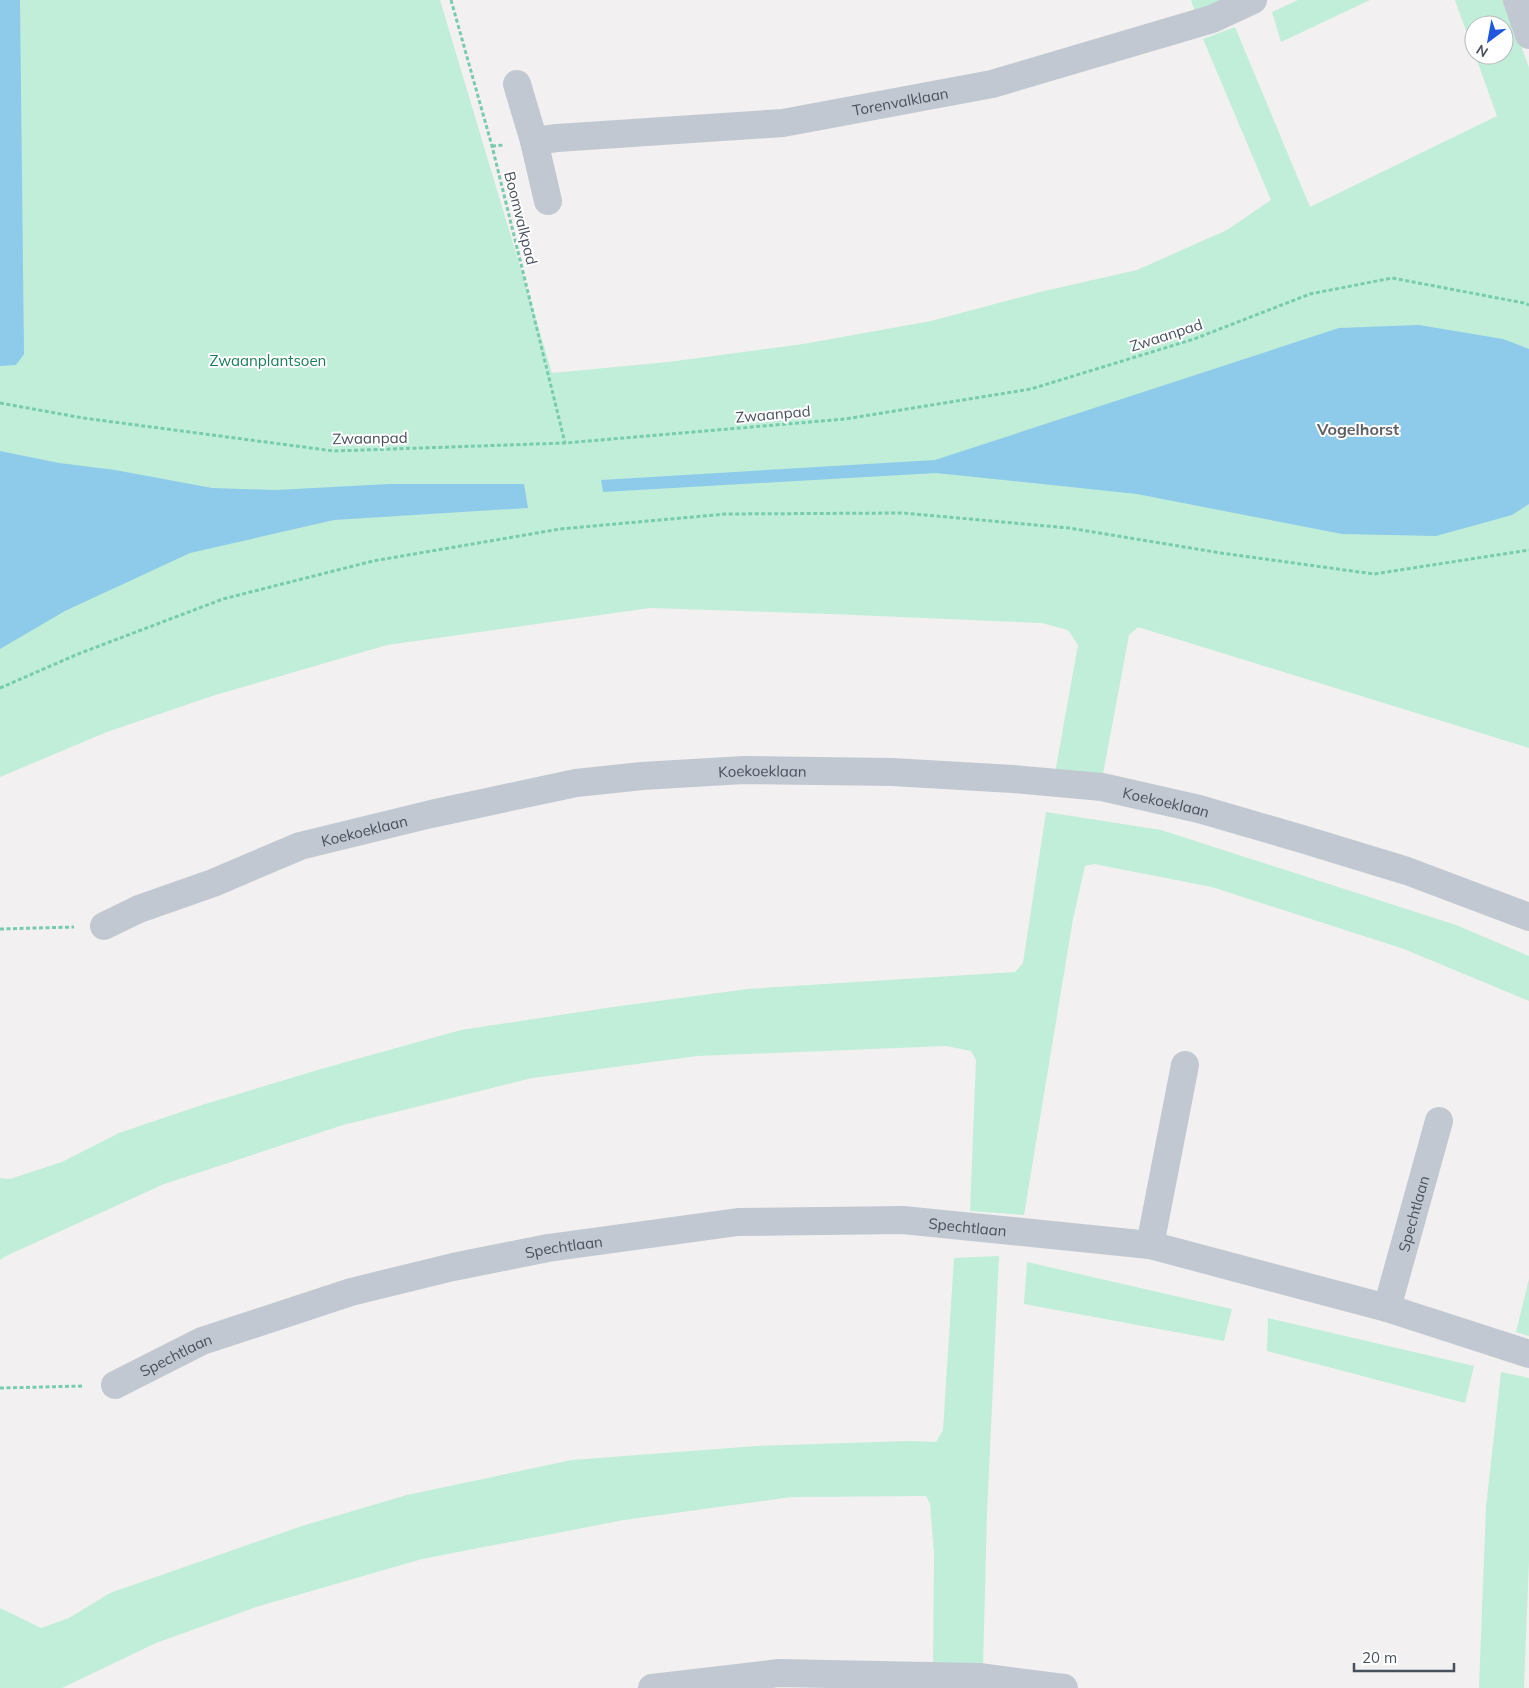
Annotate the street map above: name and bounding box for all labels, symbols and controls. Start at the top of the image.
north arrow [1464,15,1514,65]
text: N [1473,41,1491,61]
street label: Torenvalklaan [851,83,950,119]
street label: Boomvalkpad [500,169,542,267]
street label: Zwaanpad [1127,314,1205,356]
park label: Zwaanplantsoen [210,351,326,370]
street label: Zwaanpad [735,401,811,427]
district label: Vogelhorst [1316,419,1399,439]
street label: Zwaanpad [332,428,408,448]
street label: Koekoeklaan [718,761,807,781]
street label: Koekoeklaan [1121,783,1212,821]
street label: Koekoeklaan [319,811,409,850]
street label: Spechtlaan [1394,1173,1433,1254]
street label: Spechtlaan [928,1213,1008,1240]
street label: Spechtlaan [523,1231,604,1262]
street label: Spechtlaan [136,1329,214,1380]
scale bar [1354,1640,1454,1672]
text: 20 m [1362,1648,1397,1667]

